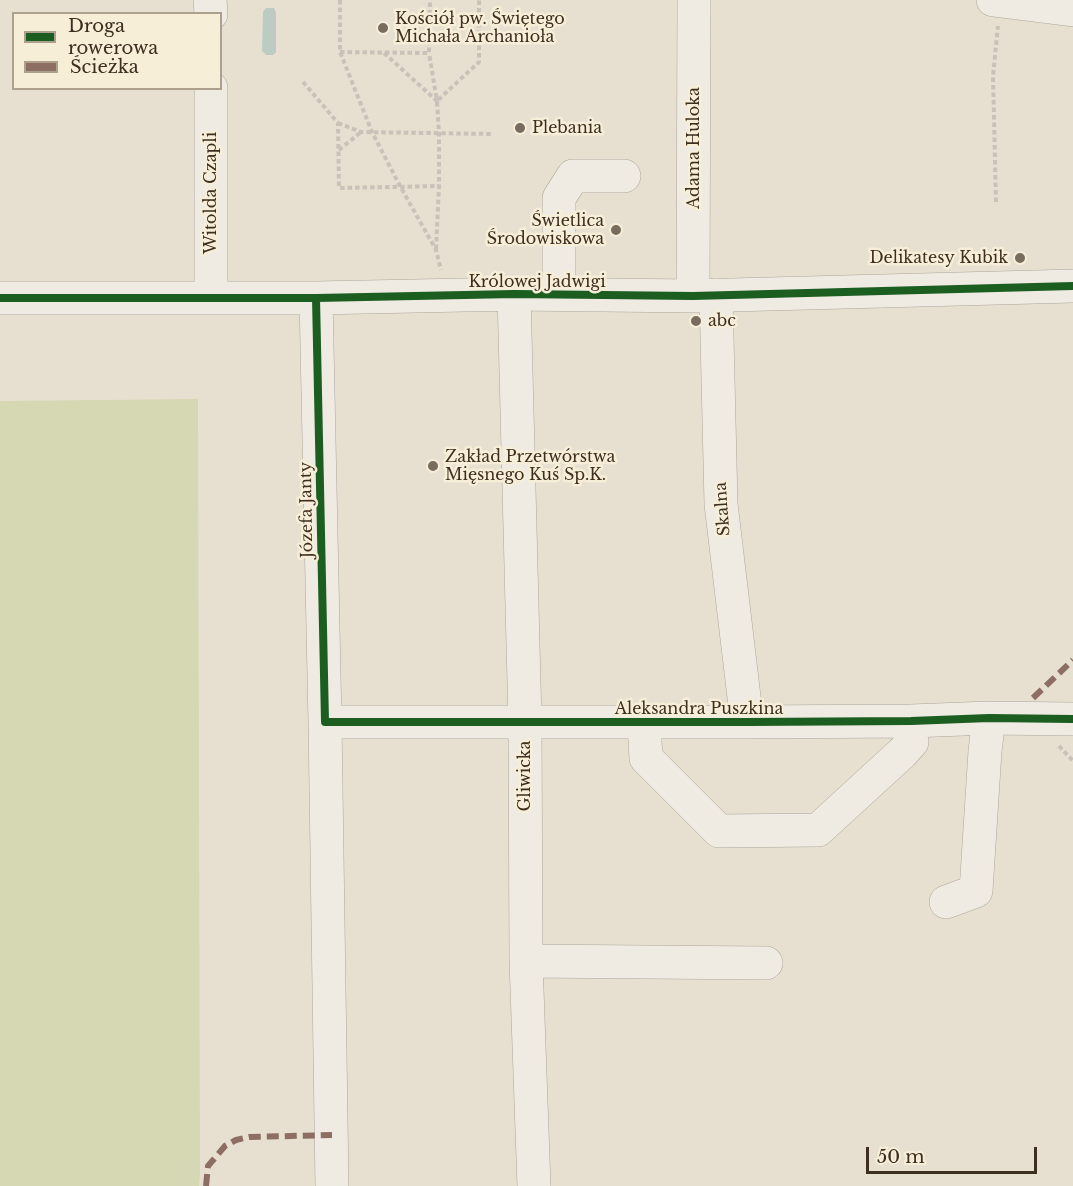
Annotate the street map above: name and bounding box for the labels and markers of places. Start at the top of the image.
place label: Kościół pw. Świętego Michała Archanioła [395,9,565,47]
marker: Kościół pw. Świętego Michała Archanioła [376,21,390,35]
place label: Plebania [532,118,602,138]
marker: Plebania [513,121,527,135]
place label: Świetlica Środowiskowa [487,211,604,249]
marker: Świetlica Środowiskowa [609,223,623,237]
place label: Delikatesy Kubik [869,248,1008,268]
marker: Delikatesy Kubik [1013,251,1027,265]
place label: abc [708,311,736,331]
marker: abc [689,314,703,328]
place label: Zakład Przetwórstwa Mięsnego Kuś Sp.K. [445,447,615,485]
marker: Zakład Przetwórstwa Mięsnego Kuś Sp.K. [426,459,440,473]

